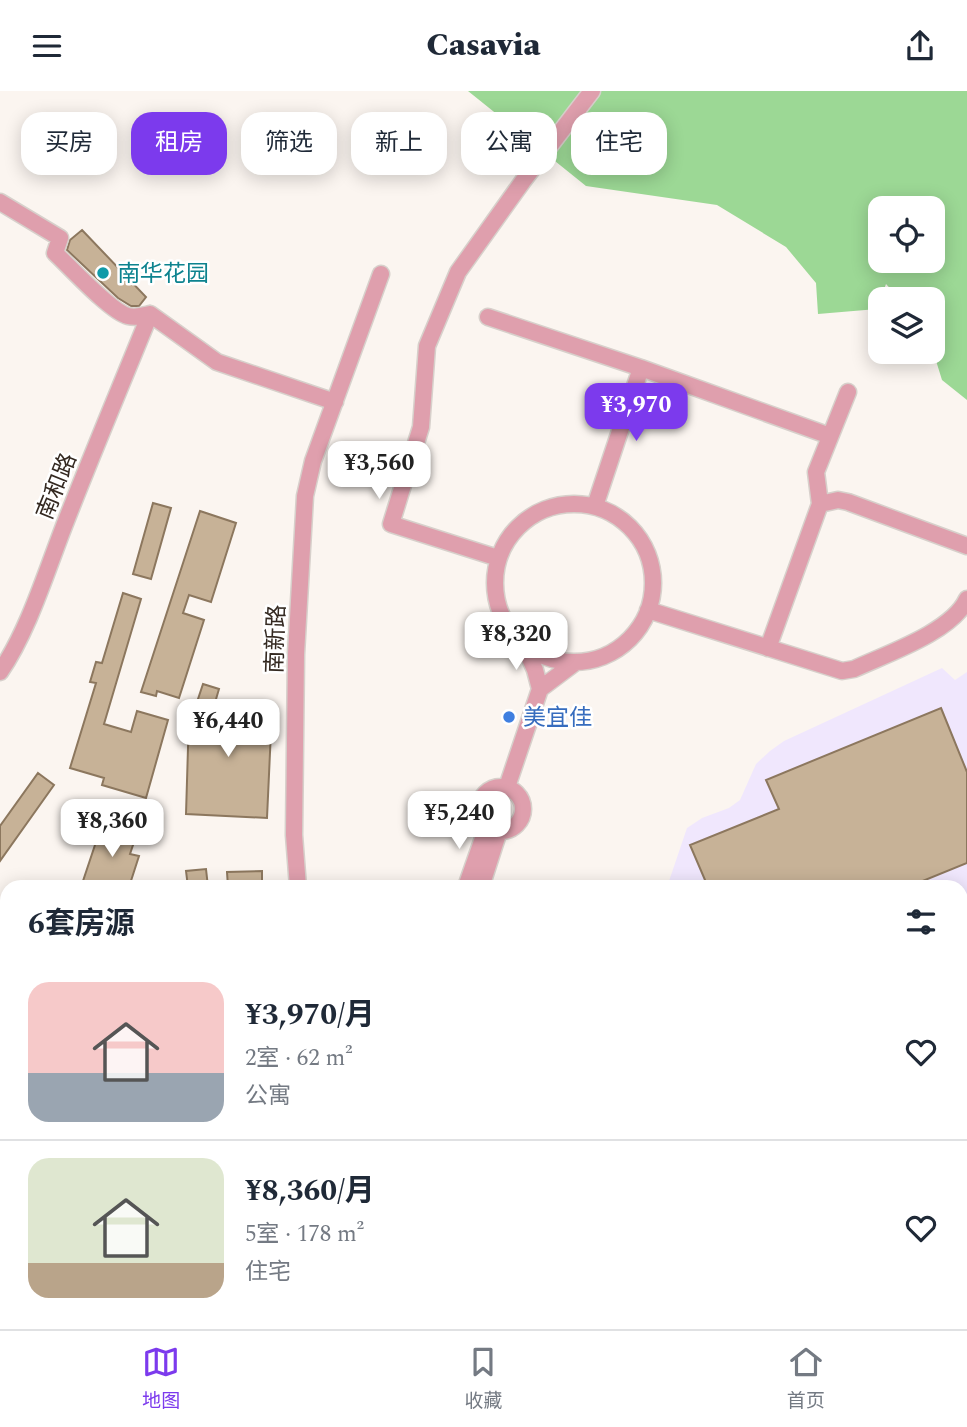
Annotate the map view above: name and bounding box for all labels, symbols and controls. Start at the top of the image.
text: Casavia [426,21,541,70]
icon: menu [28,27,66,65]
icon: share [901,27,939,65]
chip: 买房 [21,112,117,175]
chip: 租房 [131,112,227,175]
chip: 筛选 [241,112,337,175]
chip: 新上 [351,112,447,175]
chip: 公寓 [461,112,557,175]
chip: 住宅 [571,112,667,175]
map controls [868,196,945,364]
button: locate [868,196,945,273]
place label: 南华花园 [117,257,209,292]
marker: 南华花园 [95,265,111,281]
button: layers [868,287,945,364]
pin: ¥3,970 [579,383,693,443]
text: ¥3,970 [601,388,671,423]
pin: ¥3,560 [322,441,436,501]
text: ¥3,560 [344,446,414,481]
street label: 南和路 [28,448,87,525]
street label: 南新路 [258,604,295,674]
pin: ¥8,320 [459,613,573,672]
text: ¥8,320 [481,617,551,652]
pin: ¥6,440 [171,699,285,759]
place label: 美宜佳 [523,701,592,736]
text: ¥6,440 [193,704,263,739]
marker: 美宜佳 [501,709,517,725]
pin: ¥5,240 [402,791,516,851]
text: ¥5,240 [424,796,494,831]
pin: ¥8,360 [55,799,169,859]
text: ¥8,360 [77,804,147,839]
text: 6套房源 [28,901,135,947]
icon: filters [902,903,940,941]
text: ¥3,970/月 [245,992,375,1038]
icon: home [84,1010,168,1094]
icon: heart [902,1033,940,1071]
text: 2室 · 62 m² [245,1041,353,1076]
text: 公寓 [245,1079,291,1114]
text: ¥8,360/月 [245,1168,375,1214]
icon: home [84,1186,168,1270]
icon: heart [902,1209,940,1247]
text: 5室 · 178 m² [245,1217,364,1252]
text: 住宅 [245,1255,291,1290]
tab: 地图 [142,1343,180,1416]
tab: 收藏 [464,1343,503,1416]
tab: 首页 [787,1343,825,1416]

